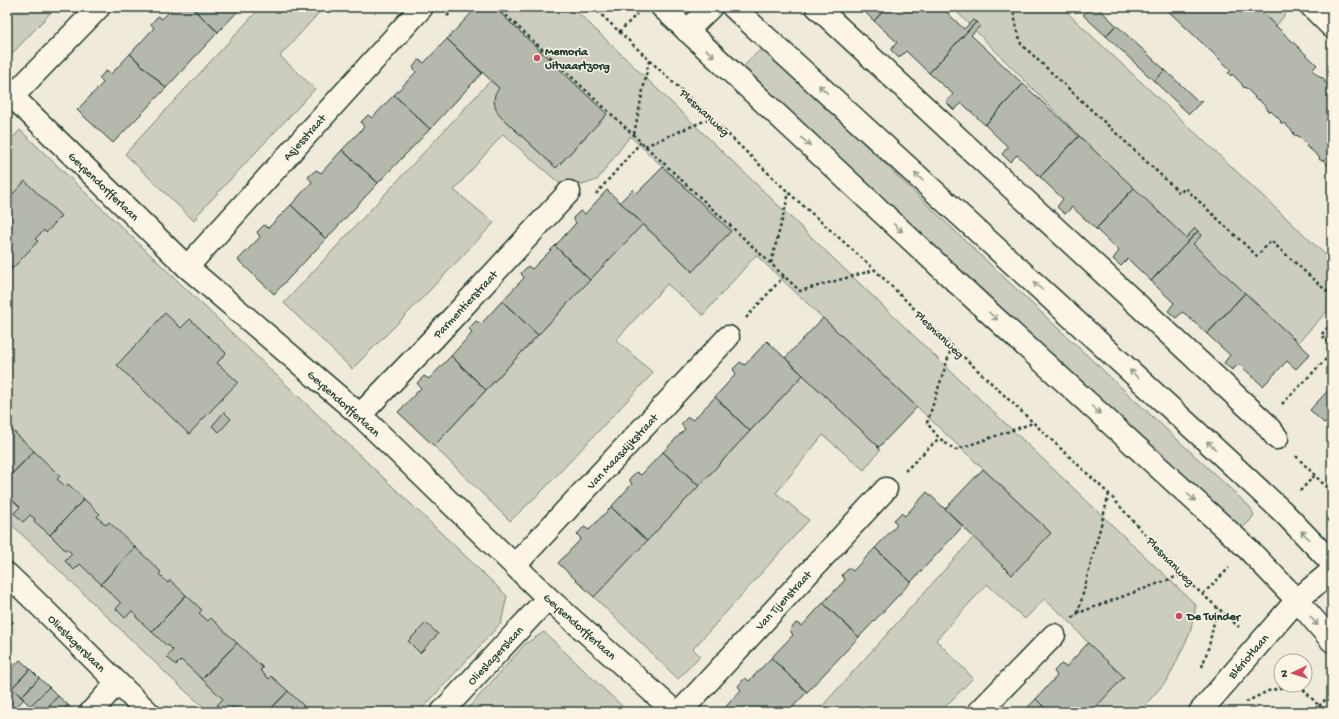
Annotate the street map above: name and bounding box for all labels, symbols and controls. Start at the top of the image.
place label: Memoria Uitvaartzorg [545,46,610,74]
one-way arrow [705,48,715,57]
marker: Memoria Uitvaartzorg [532,53,542,63]
one-way arrow [818,84,828,94]
street label: Plesmanweg [675,86,732,140]
street label: Asjesstraat [281,112,331,164]
one-way arrow [800,137,811,146]
street label: Geysendorfferlaan [64,150,141,225]
one-way arrow [914,173,924,182]
one-way arrow [893,223,903,233]
street label: Parmentierstraat [431,268,502,343]
one-way arrow [1033,282,1043,291]
street label: Plesmanweg [910,308,966,363]
one-way arrow [988,312,998,321]
street label: Geysendorfferlaan [303,368,382,441]
one-way arrow [1129,369,1139,379]
one-way arrow [1090,405,1101,414]
street label: Van Maasdijkstraat [584,411,663,494]
one-way arrow [1206,440,1216,449]
one-way arrow [1186,493,1197,502]
one-way arrow [1300,530,1310,540]
street label: Plesmanweg [1142,534,1197,590]
street label: Van Tijenstraat [753,568,816,635]
street label: Geysendorfferlaan [539,591,618,664]
marker: De Tuinder [1174,611,1184,621]
place label: De Tuinder [1186,611,1242,625]
street label: Olieslagerslaan [44,613,108,676]
one-way arrow [1310,615,1319,626]
street label: Olieslagerslaan [466,624,528,689]
street label: Blériotlaan [1226,632,1273,683]
north arrow [1273,653,1313,693]
text: N [1279,670,1291,678]

